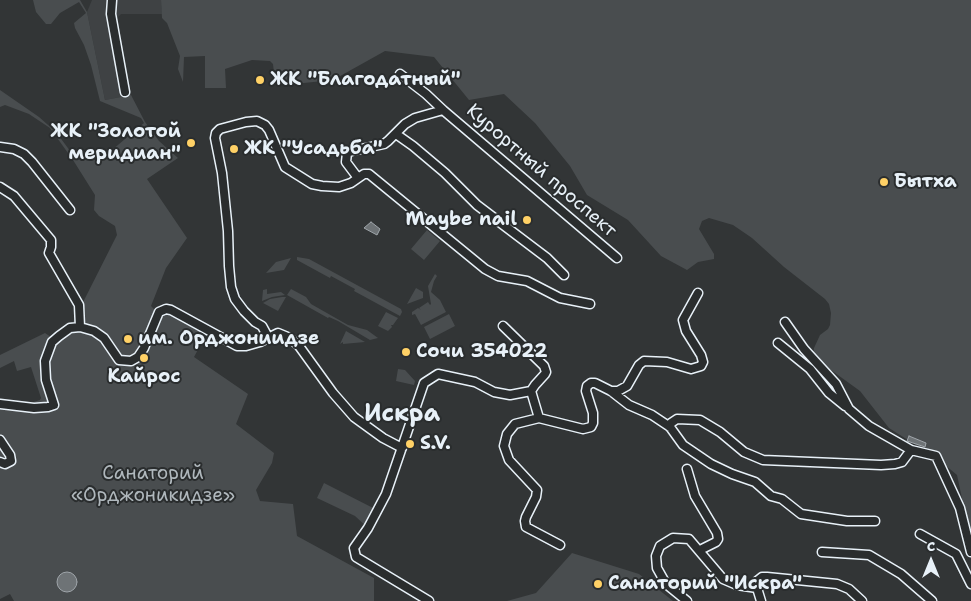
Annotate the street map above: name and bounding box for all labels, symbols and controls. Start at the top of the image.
place label: ЖК "Благодатный" [270,69,461,91]
marker: ЖК "Благодатный" [254,74,266,86]
street label: Курортный проспект [461,100,621,242]
place label: ЖК "Золотой меридиан" [50,121,181,165]
marker: ЖК "Золотой меридиан" [185,137,197,149]
place label: ЖК "Усадьба" [244,138,383,160]
marker: ЖК "Усадьба" [228,143,240,155]
place label: Бытха [894,171,957,193]
marker: Бытха [878,176,890,188]
place label: Maybe nail [405,209,517,231]
marker: Maybe nail [521,214,533,226]
place label: им. Орджониидзе [138,328,320,350]
marker: им. Орджониидзе [122,333,134,345]
place label: Сочи 354022 [416,341,548,363]
marker: Сочи 354022 [400,346,412,358]
marker: Кайрос [138,352,150,364]
place label: Кайрос [108,366,180,388]
district label: Искра [364,401,440,429]
place label: S.V. [420,433,451,455]
marker: S.V. [404,438,416,450]
park label: Санаторий «Орджоникидзе» [71,463,235,507]
north arrow [906,536,956,586]
text: С [927,537,935,555]
place label: Санаторий "Искра" [608,573,802,595]
marker: Санаторий "Искра" [592,578,604,590]

